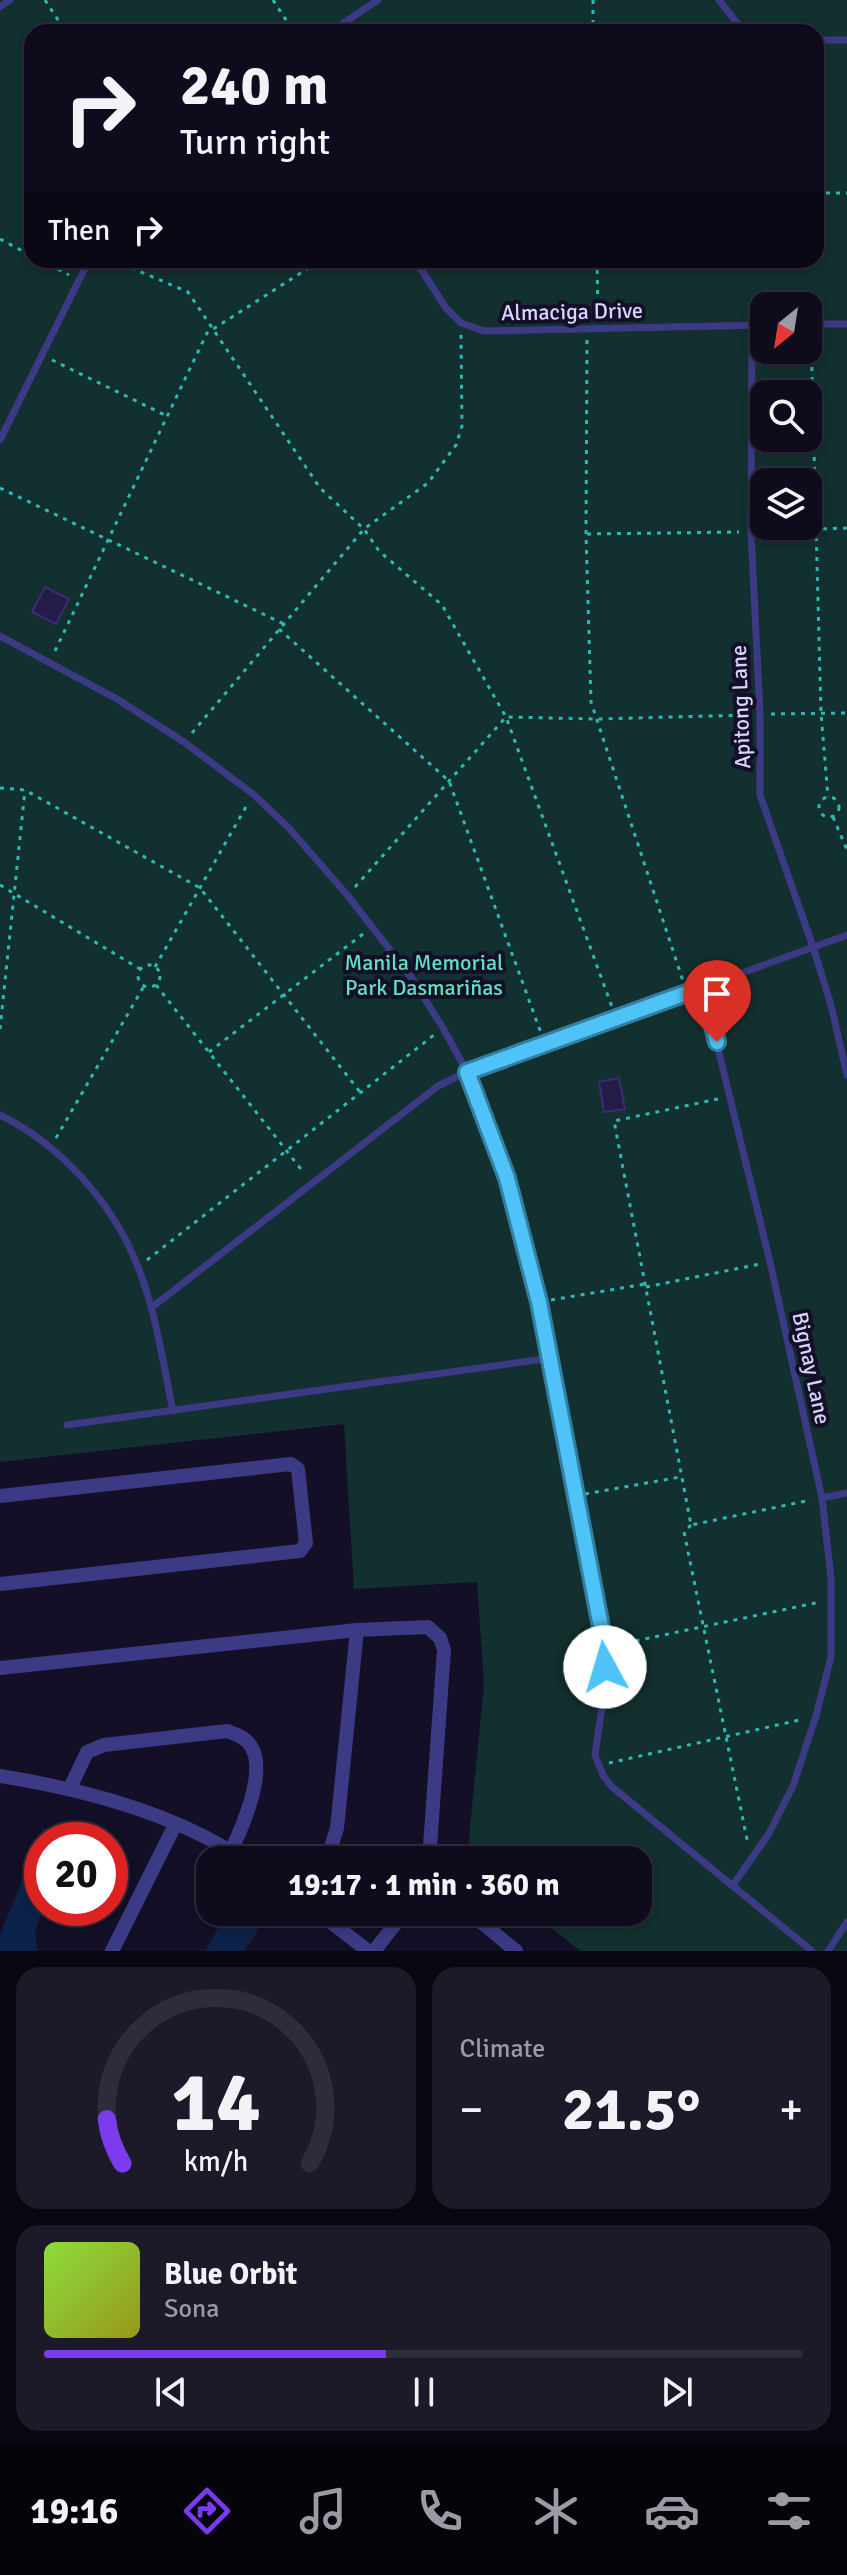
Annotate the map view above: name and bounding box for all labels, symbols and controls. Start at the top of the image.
text: 240 m [180,51,328,120]
icon: right [48,56,152,160]
text: Turn right [180,120,330,165]
icon: right [126,208,170,252]
text: Then [48,212,110,249]
north arrow [750,292,822,364]
map controls [750,292,822,540]
street label: Almaciga Drive [501,297,643,326]
button: search [750,380,822,452]
button: layers [750,468,822,540]
street label: Apitong Lane [725,645,756,769]
park label: Manila Memorial Park Dasmariñas [344,949,504,1001]
pin [683,960,751,1042]
icon: arrive [695,972,739,1016]
street label: Bignay Lane [786,1309,837,1427]
position arrow [563,1625,647,1709]
speed limit sign: 20 [24,1822,128,1926]
text: 19:17 · 1 min · 360 m [288,1867,560,1904]
text: Climate [460,2033,545,2065]
text: 14 [171,2052,261,2154]
text: 21.5° [562,2073,700,2147]
text: − [460,2083,483,2137]
text: + [779,2083,803,2137]
text: km/h [183,2144,248,2179]
text: Blue Orbit [164,2256,297,2293]
text: Sona [164,2293,219,2325]
icon: previous [149,2370,193,2414]
icon: pause [402,2370,446,2414]
icon: next [655,2370,699,2414]
icon: directions [179,2483,235,2539]
icon: music [295,2483,351,2539]
icon: phone [412,2483,468,2539]
icon: climate [528,2483,584,2539]
icon: car [644,2483,700,2539]
icon: filters [761,2483,817,2539]
text: 19:16 [30,2489,119,2534]

